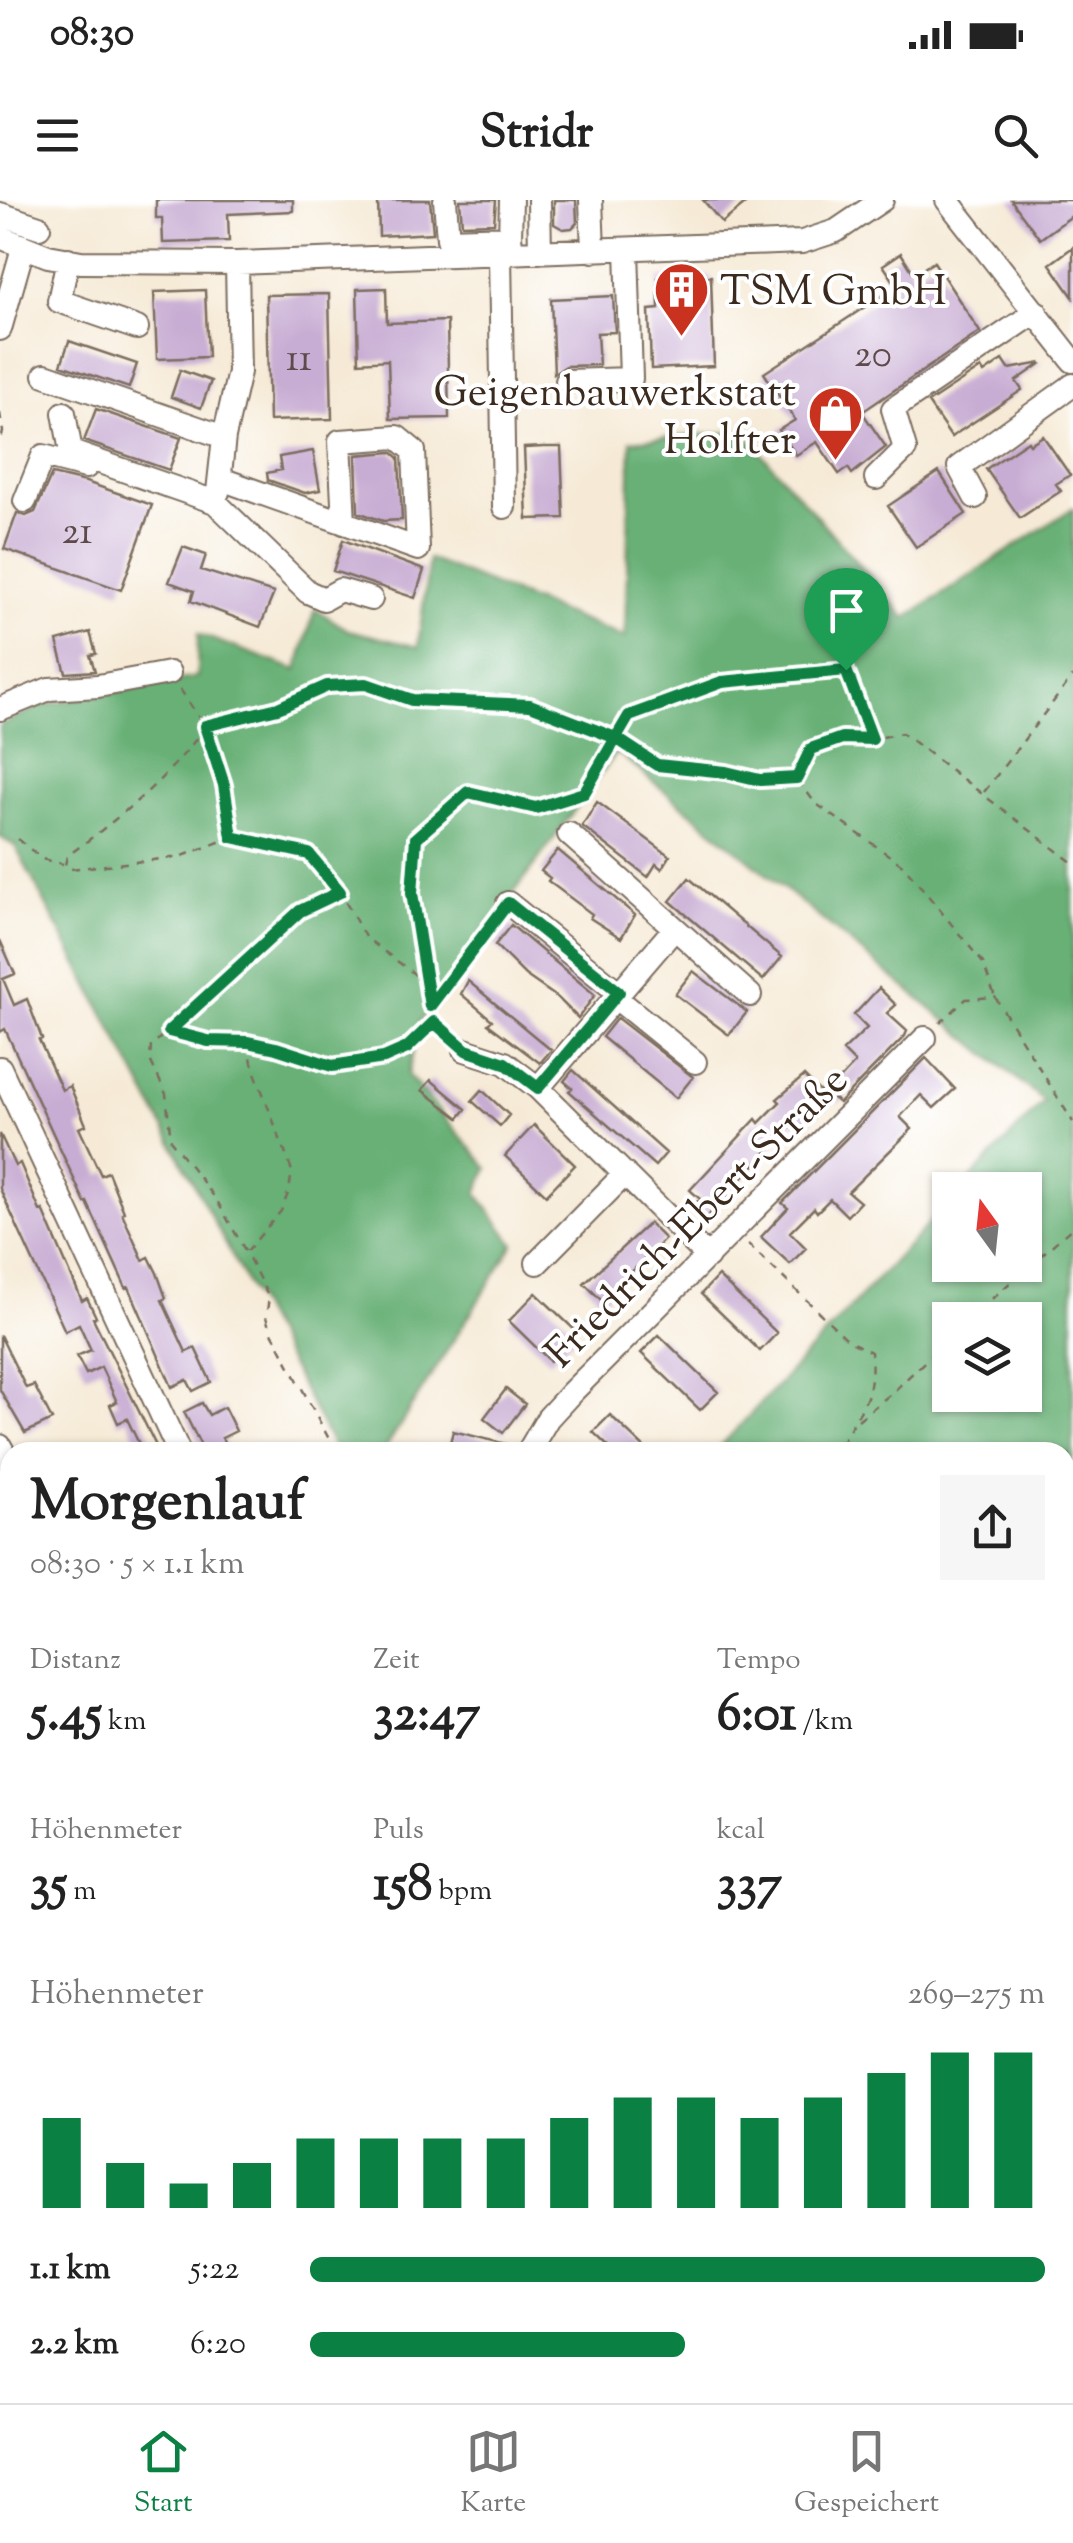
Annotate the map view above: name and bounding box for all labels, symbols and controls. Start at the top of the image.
text: 08:30 [50,8,134,62]
text: Stridr [480,103,593,168]
icon: menu [30,108,85,163]
icon: search [988,108,1043,163]
building icon: TSM GmbH [651,259,711,338]
place label: TSM GmbH [720,264,946,324]
house number: 20 [854,330,892,384]
house number: 11 [286,334,312,388]
place label: Geigenbauwerkstatt Holfter [433,365,796,473]
shop icon: Geigenbauwerkstatt Holfter [805,384,865,463]
house number: 21 [62,507,92,561]
pin [804,568,889,671]
icon: arrive [819,583,874,638]
street label: Friedrich-Ebert-Straße [533,1053,864,1384]
north arrow [932,1172,1042,1282]
map controls [932,1172,1042,1412]
button: layers [932,1302,1042,1412]
text: Morgenlauf [30,1465,306,1544]
button: share [940,1475,1045,1580]
text: 08:30 · 5 × 1.1 km [30,1542,245,1588]
text: Distanz [30,1641,121,1681]
text: Zeit [373,1641,420,1681]
text: Tempo [717,1641,801,1681]
text: 5.45 [30,1681,102,1753]
text: 32:47 [373,1681,480,1753]
text: 6:01 [717,1681,796,1753]
text: km [102,1702,146,1742]
text: /km [796,1702,853,1742]
text: Höhenmeter [30,1811,182,1851]
text: Puls [373,1811,424,1851]
text: kcal [717,1811,765,1851]
text: 35 [30,1851,67,1923]
text: 158 [373,1851,432,1923]
text: 337 [717,1851,782,1923]
text: m [67,1872,96,1912]
text: bpm [432,1872,492,1912]
text: Höhenmeter [30,1972,204,2018]
text: 269–275 m [908,1972,1045,2018]
text: 1.1 km [30,2247,111,2293]
text: 5:22 [190,2247,239,2293]
text: 2.2 km [30,2322,119,2368]
text: 6:20 [190,2322,246,2368]
tab: Start [134,2424,193,2524]
tab: Karte [460,2424,526,2524]
tab: Gespeichert [794,2424,939,2524]

